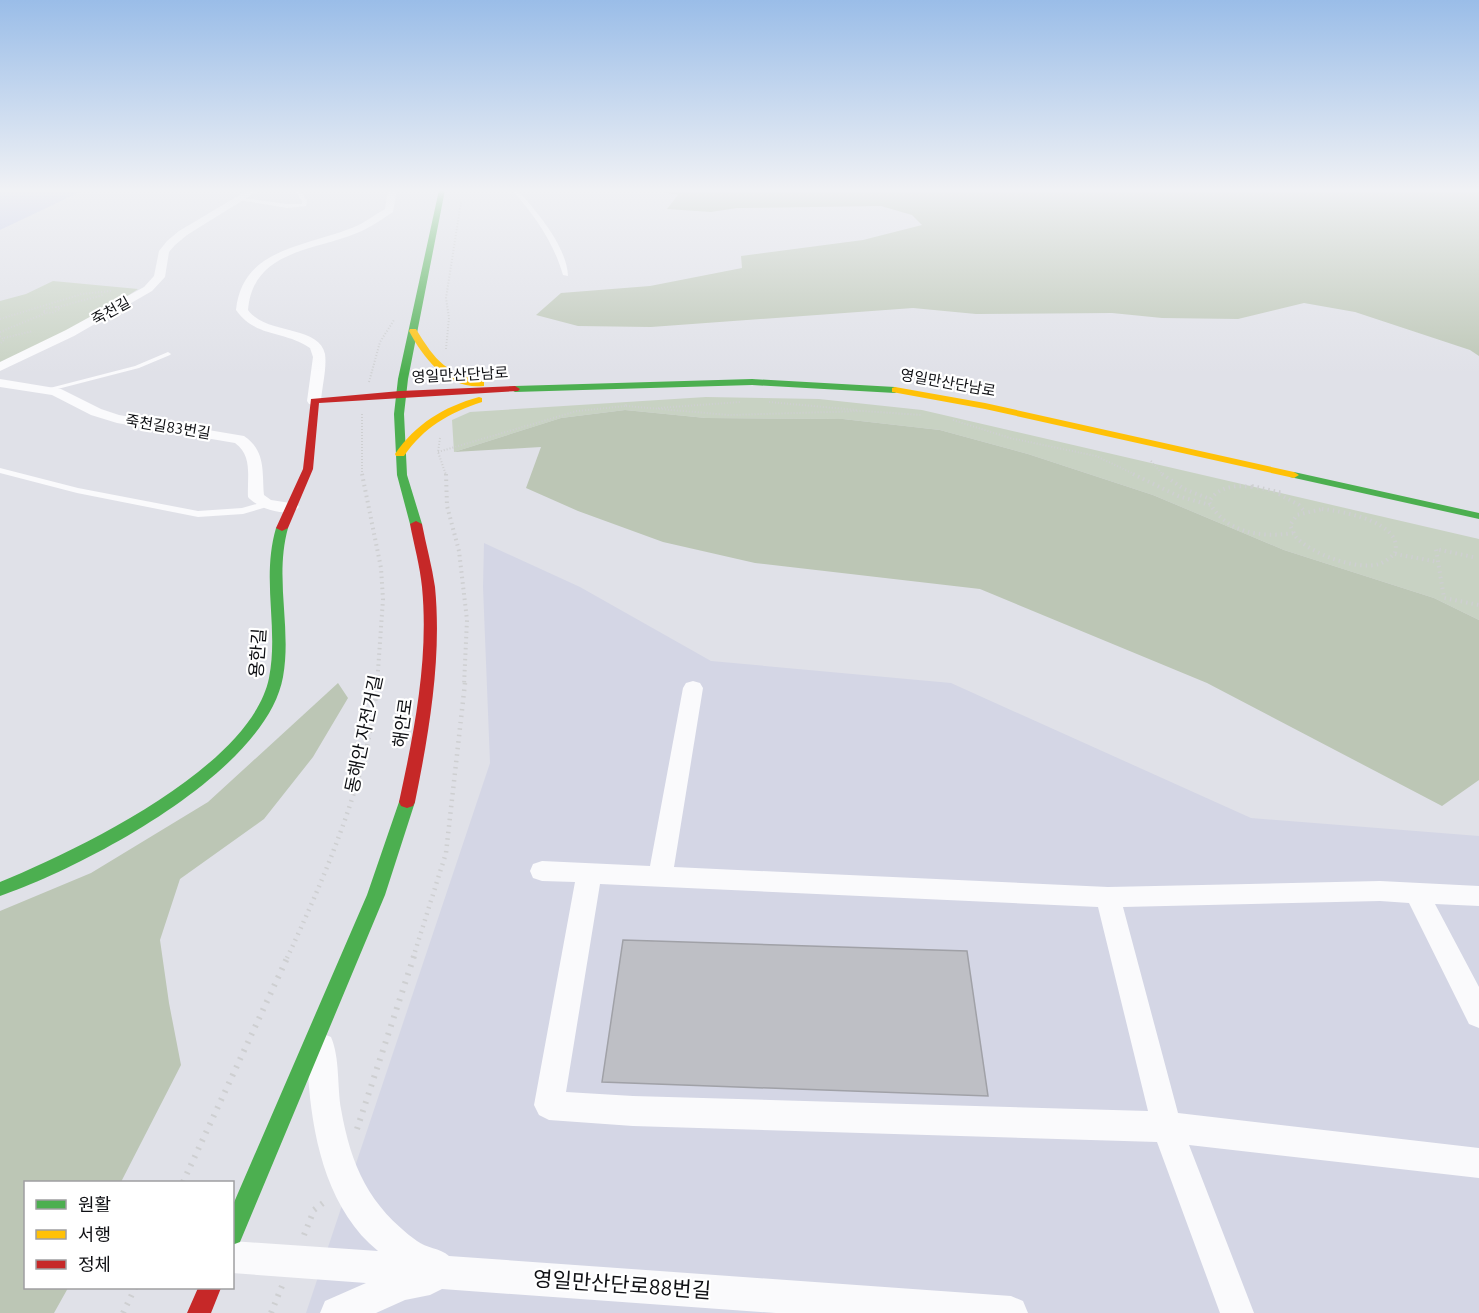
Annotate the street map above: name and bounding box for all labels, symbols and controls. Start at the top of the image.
street label: 죽천길 [89,293,133,328]
street label: 영일만산단남로 [411,363,509,386]
street label: 영일만산단남로 [899,366,997,399]
street label: 죽천길83번길 [124,411,212,442]
street label: 용한길 [245,627,269,678]
street label: 동해안 자전거길 [341,673,385,795]
street label: 해안로 [389,697,415,749]
legend [24,1181,234,1289]
text: 원활 [78,1194,111,1214]
text: 서행 [78,1224,111,1244]
text: 정체 [78,1254,111,1274]
street label: 영일만산단로88번길 [532,1266,712,1302]

